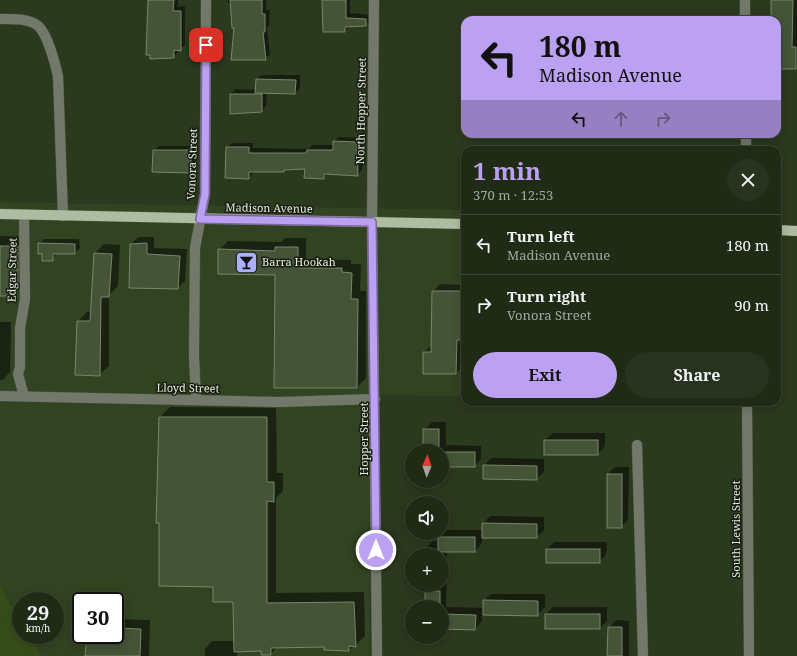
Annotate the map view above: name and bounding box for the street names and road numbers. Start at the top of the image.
street label: North Hopper Street [352,57,369,165]
street label: Vonora Street [183,128,200,200]
street label: Madison Avenue [225,199,313,216]
street label: Edgar Street [3,238,20,302]
street label: Lloyd Street [156,379,220,396]
street label: Hopper Street [356,402,371,476]
street label: South Lewis Street [728,480,743,578]

